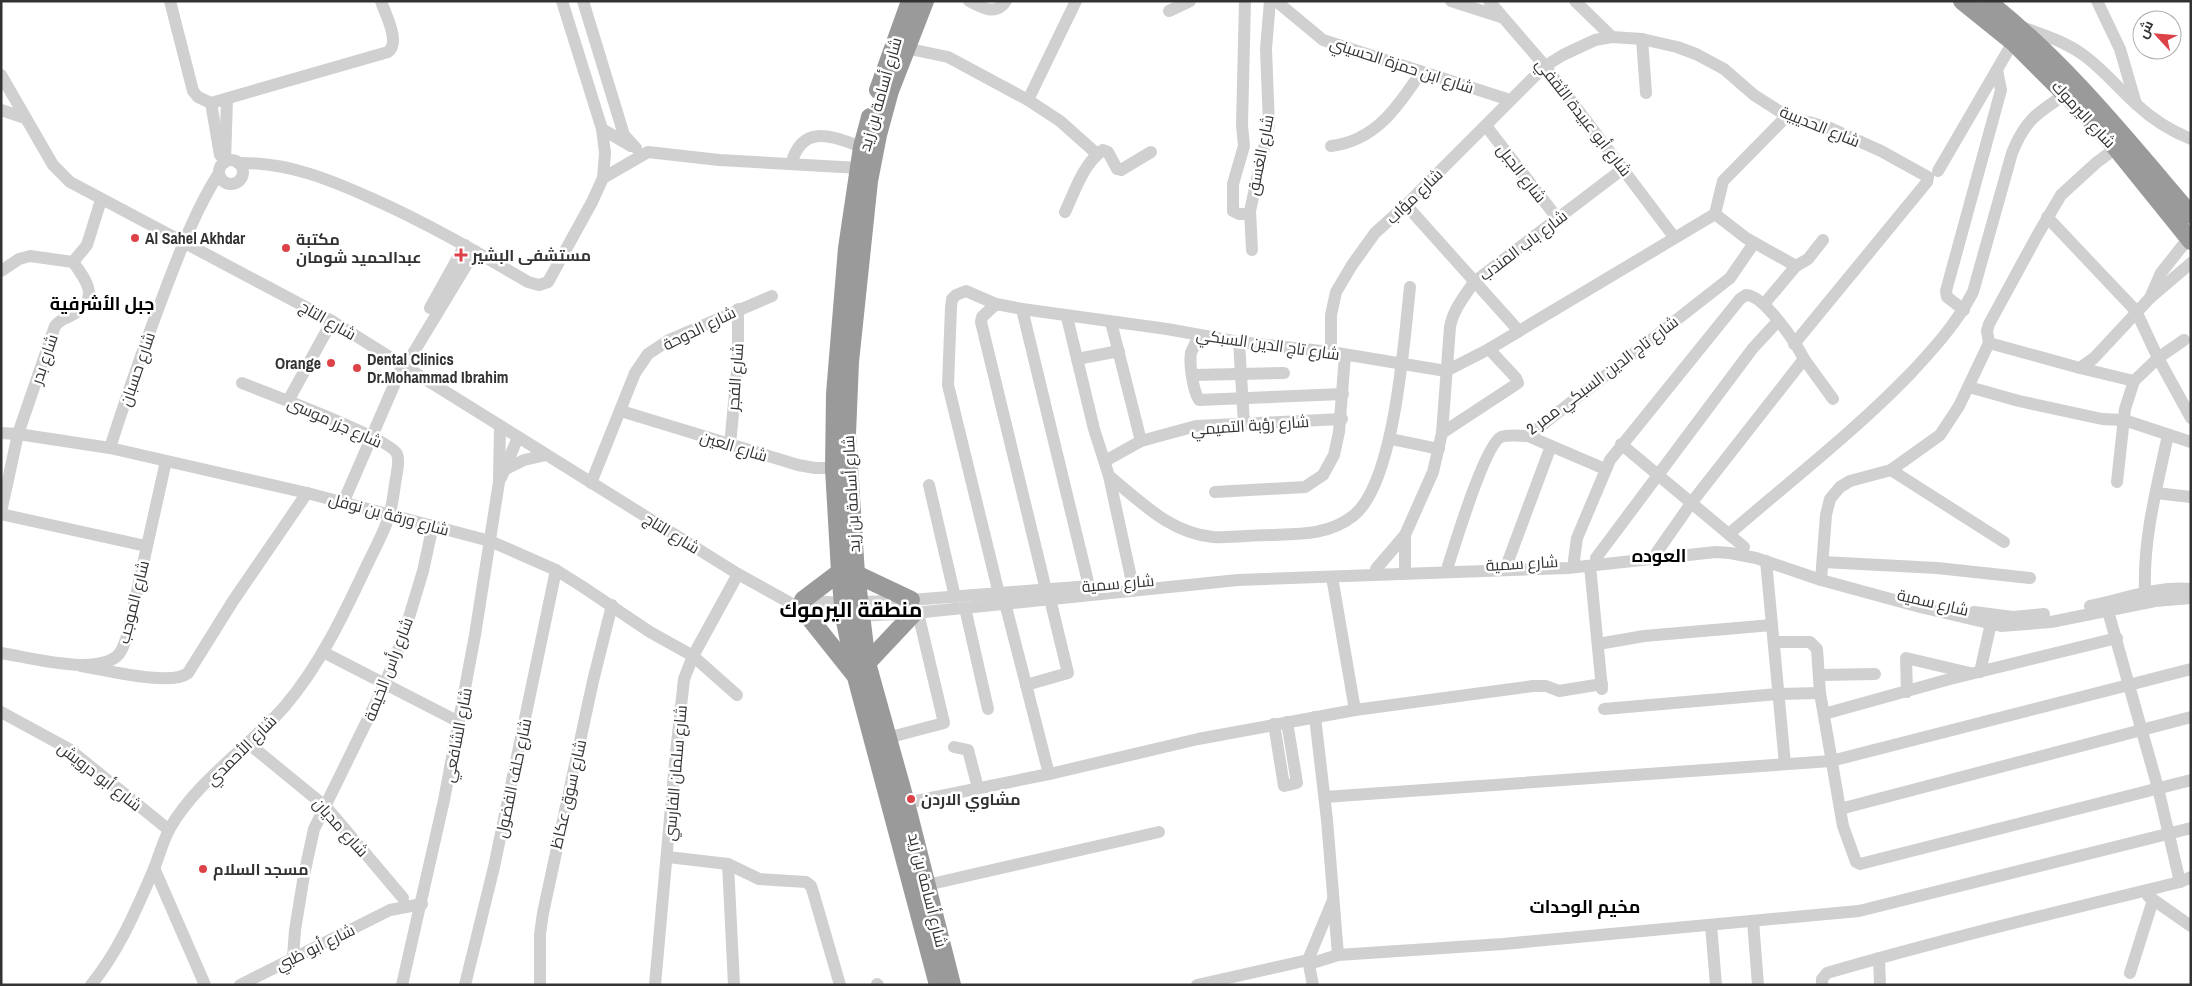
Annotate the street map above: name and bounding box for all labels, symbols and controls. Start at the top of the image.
north arrow [2132,10,2182,60]
text: ش [2133,17,2157,41]
street label: شارع ابن حمزة الحسيني [1326,31,1477,102]
street label: شارع أسامة بن زيد [853,34,908,154]
street label: شارع أبو عبيدة الثقفي [1528,53,1637,183]
street label: شارع اليرموك [2046,75,2121,153]
street label: شارع الحديبية [1776,100,1863,153]
street label: شارع الغسق [1241,113,1280,197]
street label: شارع الجبل [1491,139,1552,208]
street label: شارع مؤاب [1381,163,1448,229]
street label: شارع باب المندب [1474,205,1572,286]
place label: Al Sahel Akhdar [145,227,246,249]
place label: مكتبة عبدالحميد شومان [296,228,422,268]
marker: Al Sahel Akhdar [129,232,141,244]
marker: مكتبة عبدالحميد شومان [280,242,292,254]
place label: مستشفى البشير [471,244,591,266]
marker: مستشفى البشير [454,248,468,262]
district label: جبل الأشرفية [50,291,154,316]
street label: شارع التاج [295,295,360,346]
street label: شارع الدوحة [659,301,740,356]
street label: شارع تاج الدين السبكي ممر 2 [1521,310,1684,442]
street label: شارع تاج الدين السبكي [1194,323,1341,368]
street label: شارع حسبان [114,329,161,409]
street label: شارع بدر [25,331,64,388]
street label: شارع الفجر [722,342,749,413]
place label: Dental Clinics Dr.Mohammad Ibrahim [367,348,508,388]
place label: Orange [275,352,321,374]
marker: Orange [325,357,337,369]
marker: Dental Clinics Dr.Mohammad Ibrahim [351,362,363,374]
street label: شارع جزر موسى [284,391,386,454]
street label: شارع رؤبة التميمي [1190,410,1310,443]
street label: شارع العين [697,425,770,468]
street label: شارع أسامة بن زيد [837,435,866,553]
street label: شارع ورقة بن نوفل [326,487,452,542]
street label: شارع التاج [639,507,704,560]
district label: العوده [1632,543,1686,568]
street label: شارع سمية [1485,550,1559,577]
street label: شارع الموجب [112,558,155,646]
street label: شارع سمية [1081,569,1155,598]
street label: شارع سمية [1895,583,1971,622]
district label: منطقة اليرموك [780,595,922,624]
street label: شارع رأس الخيمة [358,614,419,724]
street label: شارع الشافعي [437,686,480,785]
street label: شارع سلمان الفارسي [658,704,694,842]
street label: شارع الأحمدي [201,710,283,792]
street label: شارع حلف الفضول [490,716,537,840]
street label: شارع أبو درويش [53,736,147,817]
street label: شارع سوق عكاظ [545,737,592,851]
place label: مشاوي الاردن [921,788,1021,812]
street label: شارع مديان [308,792,374,862]
marker: مشاوي الاردن [905,793,917,805]
street label: شارع أسامة بن زيد [902,830,953,950]
place label: مسجد السلام [213,858,309,881]
marker: مسجد السلام [197,863,209,875]
district label: مخيم الوحدات [1530,894,1640,919]
street label: شارع أبو ظبي [272,918,360,978]

